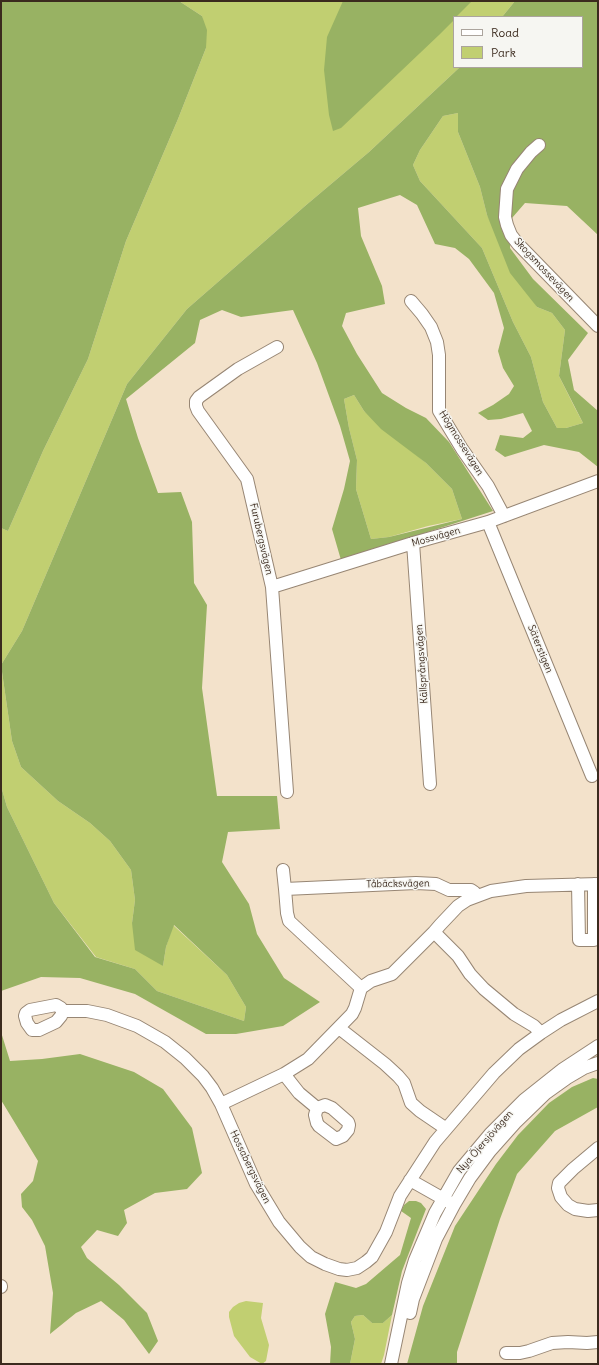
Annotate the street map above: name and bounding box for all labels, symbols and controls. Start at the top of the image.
legend [453,16,583,68]
text: Road [491,25,519,40]
text: Park [491,45,516,60]
street label: Skogsmossevägen [511,236,577,304]
street label: Högmossevägen [436,408,486,478]
street label: Furubergsvägen [247,502,275,576]
street label: Mossvägen [410,524,462,550]
street label: Säterstigen [525,623,555,675]
street label: Källsprångsvägen [413,624,431,704]
street label: Tåbäcksvägen [366,877,430,891]
street label: Nya Öjersjövägen [454,1108,516,1176]
street label: Hossabergsvägen [227,1128,273,1206]

